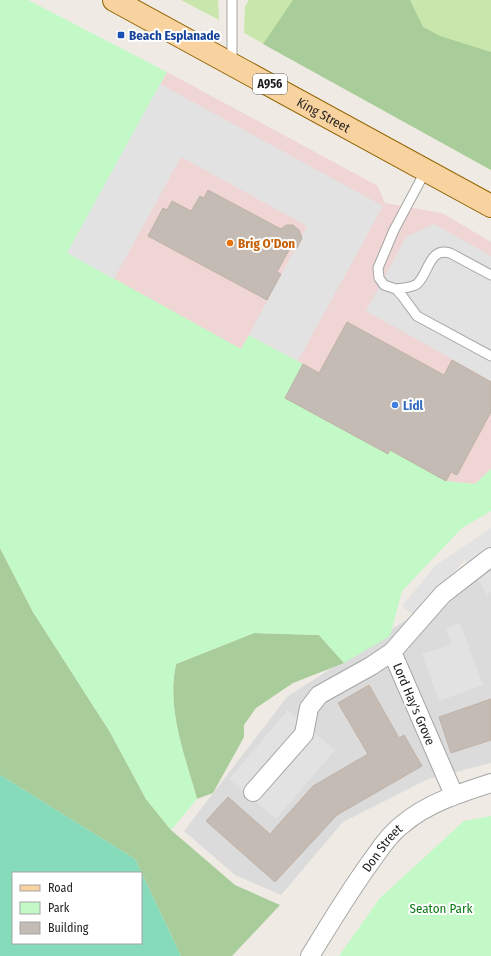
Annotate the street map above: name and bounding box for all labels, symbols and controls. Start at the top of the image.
place label: Beach Esplanade [129,28,221,43]
marker: Beach Esplanade [116,30,126,40]
road number: A956 [253,74,287,94]
street label: King Street [295,94,354,136]
place label: Brig O'Don [238,236,295,251]
marker: Brig O'Don [225,238,235,248]
place label: Lidl [403,398,423,413]
marker: Lidl [390,400,400,410]
street label: Lord Hay's Grove [390,661,438,747]
street label: Don Street [359,820,405,875]
legend [12,872,142,944]
text: Road [48,881,73,895]
text: Park [48,901,70,915]
park label: Seaton Park [409,901,473,916]
text: Building [48,921,89,935]

